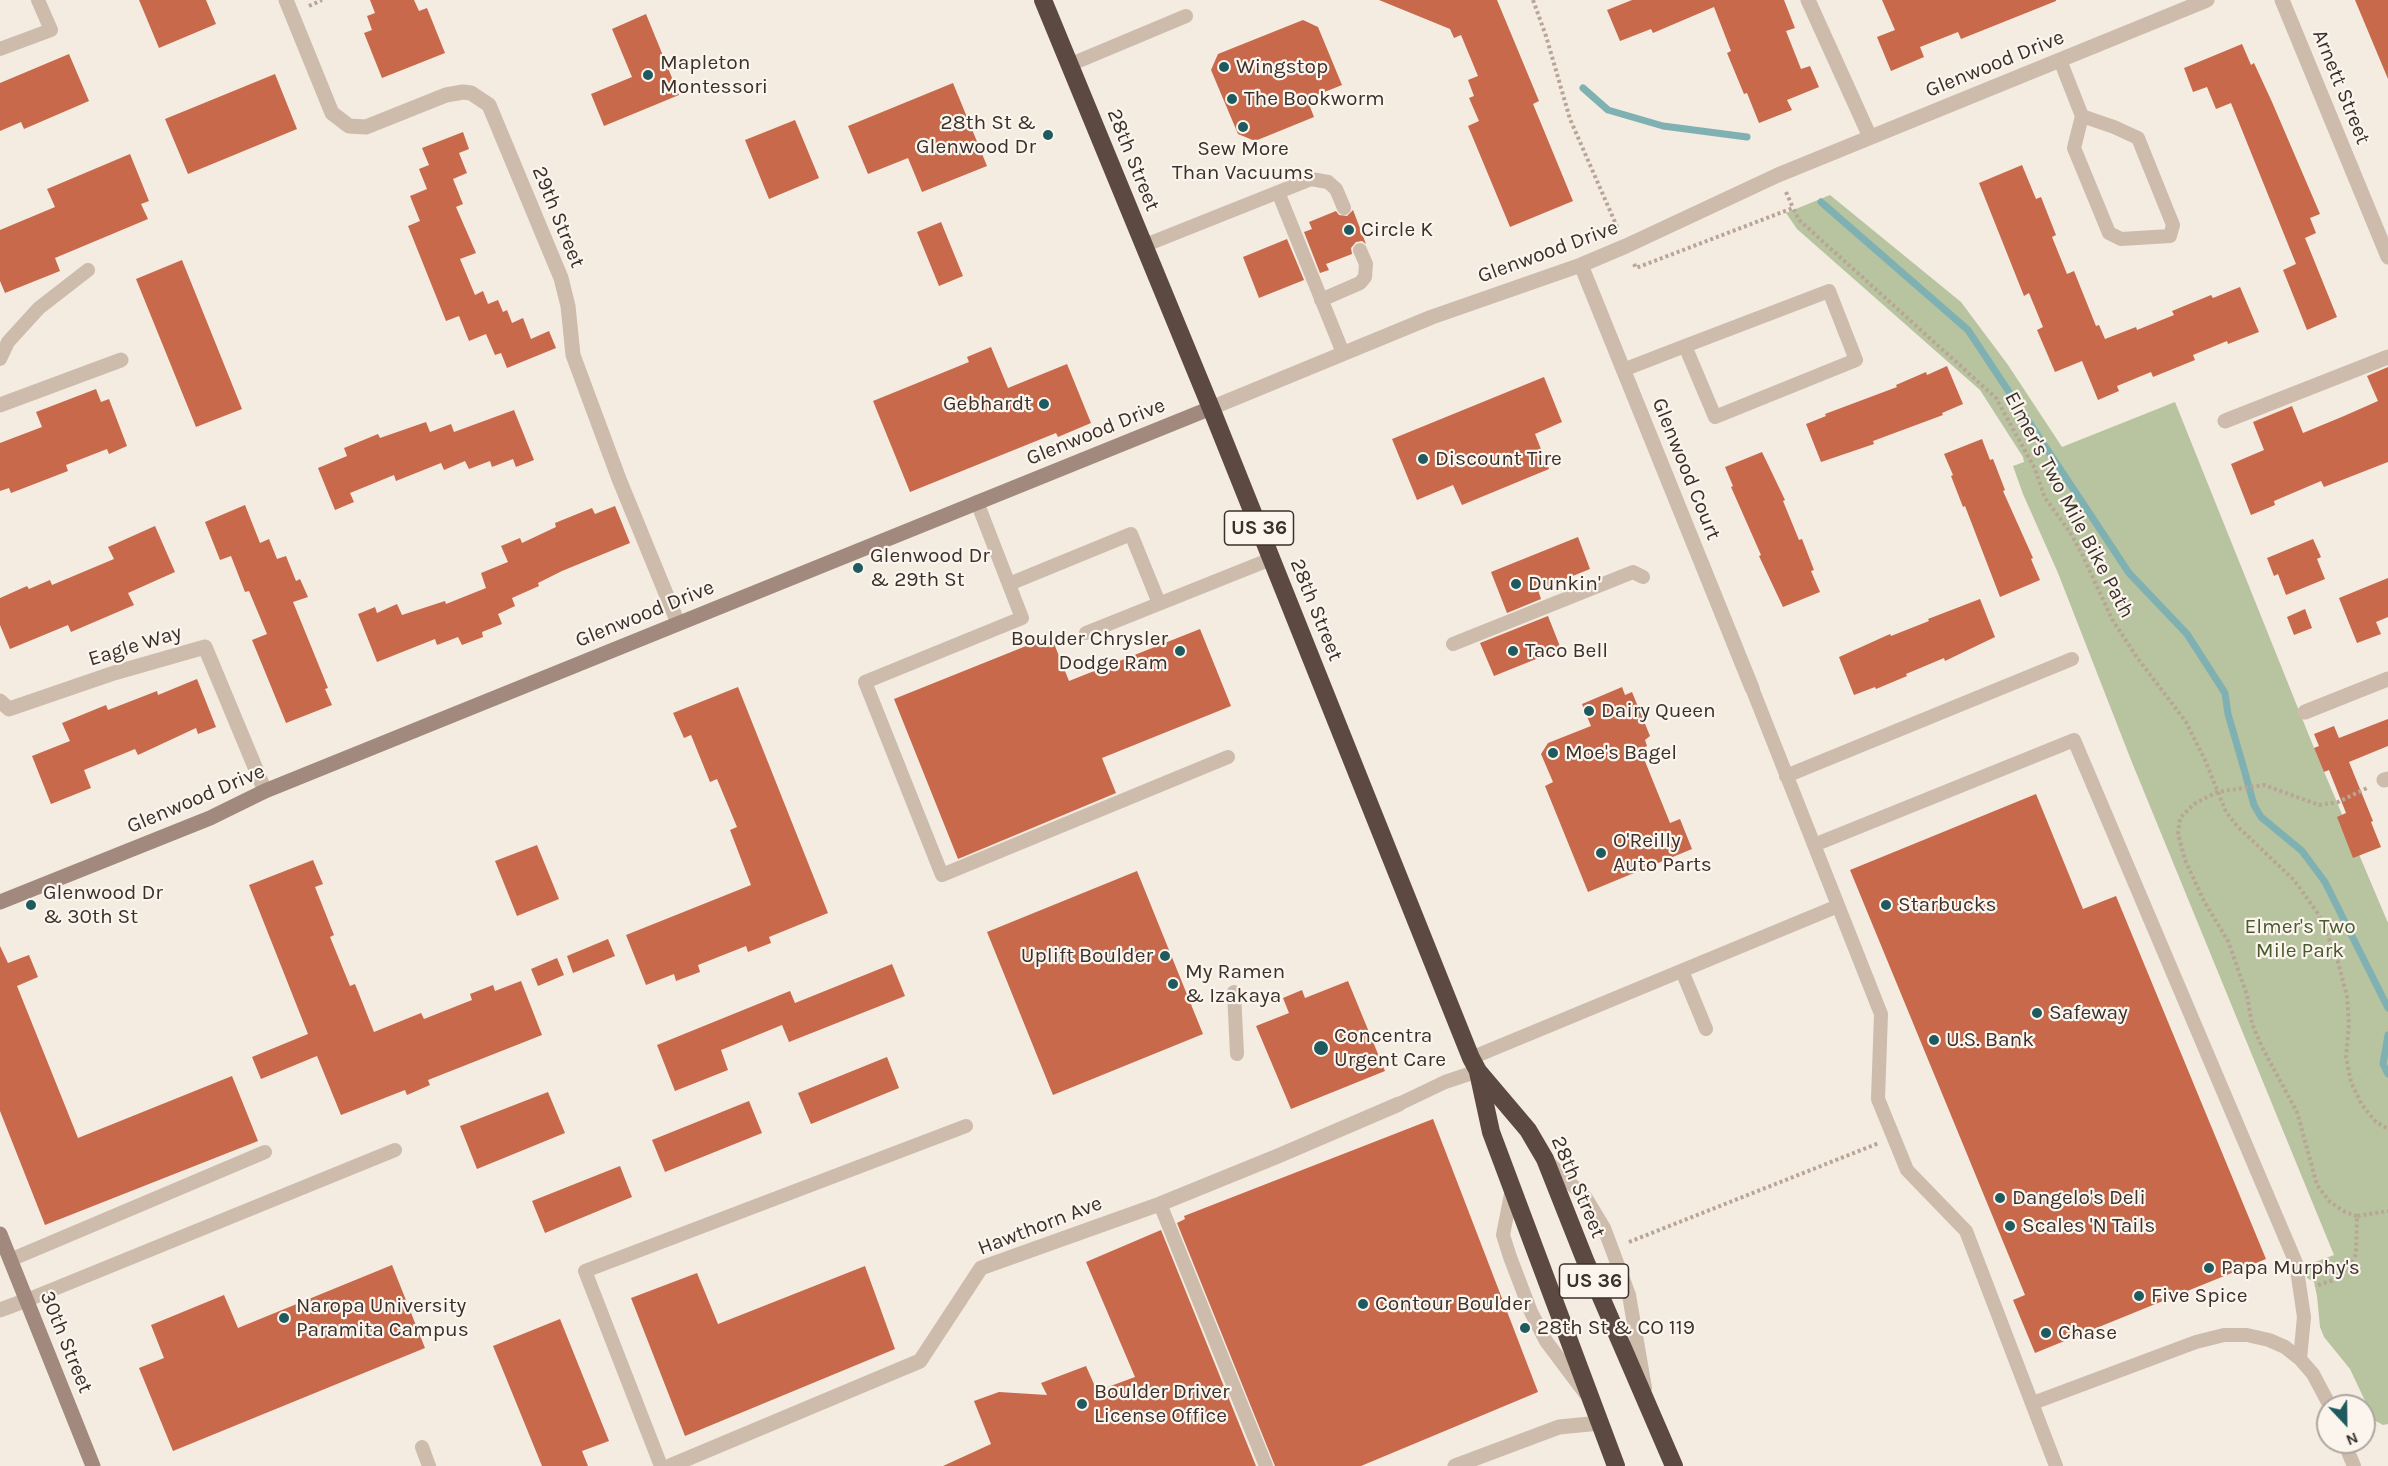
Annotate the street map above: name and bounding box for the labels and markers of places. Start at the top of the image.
place label: Mapleton Montessori [660,50,768,100]
place label: Wingstop [1236,54,1328,80]
marker: Wingstop [1217,60,1231,74]
marker: Mapleton Montessori [641,68,655,82]
place label: The Bookworm [1244,86,1385,112]
marker: The Bookworm [1225,92,1239,106]
place label: 28th St & Glenwood Dr [916,110,1036,160]
marker: Sew More Than Vacuums [1236,120,1250,134]
marker: 28th St & Glenwood Dr [1041,128,1055,142]
place label: Sew More Than Vacuums [1172,136,1314,186]
place label: Circle K [1361,217,1433,243]
marker: Circle K [1342,223,1356,237]
place label: Gebhardt [943,391,1032,417]
marker: Gebhardt [1037,397,1051,411]
place label: Discount Tire [1435,446,1562,472]
marker: Discount Tire [1416,452,1430,466]
place label: Glenwood Dr & 29th St [870,543,990,593]
marker: Glenwood Dr & 29th St [851,561,865,575]
place label: Dunkin' [1528,571,1601,597]
marker: Dunkin' [1509,577,1523,591]
place label: Boulder Chrysler Dodge Ram [1011,626,1168,676]
place label: Taco Bell [1525,638,1608,664]
marker: Boulder Chrysler Dodge Ram [1173,644,1187,658]
marker: Taco Bell [1506,644,1520,658]
place label: Dairy Queen [1601,698,1716,724]
marker: Dairy Queen [1582,704,1596,718]
place label: Moe's Bagel [1565,740,1677,766]
marker: Moe's Bagel [1546,746,1560,760]
place label: O'Reilly Auto Parts [1613,828,1712,878]
marker: O'Reilly Auto Parts [1594,846,1608,860]
place label: Glenwood Dr & 30th St [43,880,163,930]
place label: Starbucks [1898,892,1997,918]
marker: Glenwood Dr & 30th St [24,898,38,912]
marker: Starbucks [1879,898,1893,912]
place label: Uplift Boulder [1021,943,1153,969]
marker: Uplift Boulder [1158,949,1172,963]
place label: My Ramen & Izakaya [1185,959,1285,1009]
marker: My Ramen & Izakaya [1166,977,1180,991]
place label: Safeway [2049,1000,2128,1026]
marker: Safeway [2030,1006,2044,1020]
place label: Concentra Urgent Care [1334,1023,1446,1073]
place label: U.S. Bank [1946,1027,2034,1053]
marker: U.S. Bank [1927,1033,1941,1047]
marker: Concentra Urgent Care [1312,1039,1330,1057]
place label: Dangelo's Deli [2012,1185,2146,1211]
marker: Dangelo's Deli [1993,1191,2007,1205]
place label: Scales 'N Tails [2022,1213,2155,1239]
marker: Scales 'N Tails [2003,1219,2017,1233]
place label: Papa Murphy's [2221,1255,2360,1281]
marker: Papa Murphy's [2202,1261,2216,1275]
place label: Five Spice [2151,1283,2247,1309]
marker: Five Spice [2132,1289,2146,1303]
place label: Contour Boulder [1375,1291,1531,1317]
place label: Naropa University Paramita Campus [296,1293,469,1343]
marker: Contour Boulder [1356,1297,1370,1311]
marker: Naropa University Paramita Campus [277,1311,291,1325]
place label: 28th St & CO 119 [1537,1315,1695,1341]
place label: Chase [2058,1320,2117,1346]
marker: 28th St & CO 119 [1518,1321,1532,1335]
marker: Chase [2039,1326,2053,1340]
place label: Boulder Driver License Office [1094,1379,1230,1429]
marker: Boulder Driver License Office [1075,1397,1089,1411]

